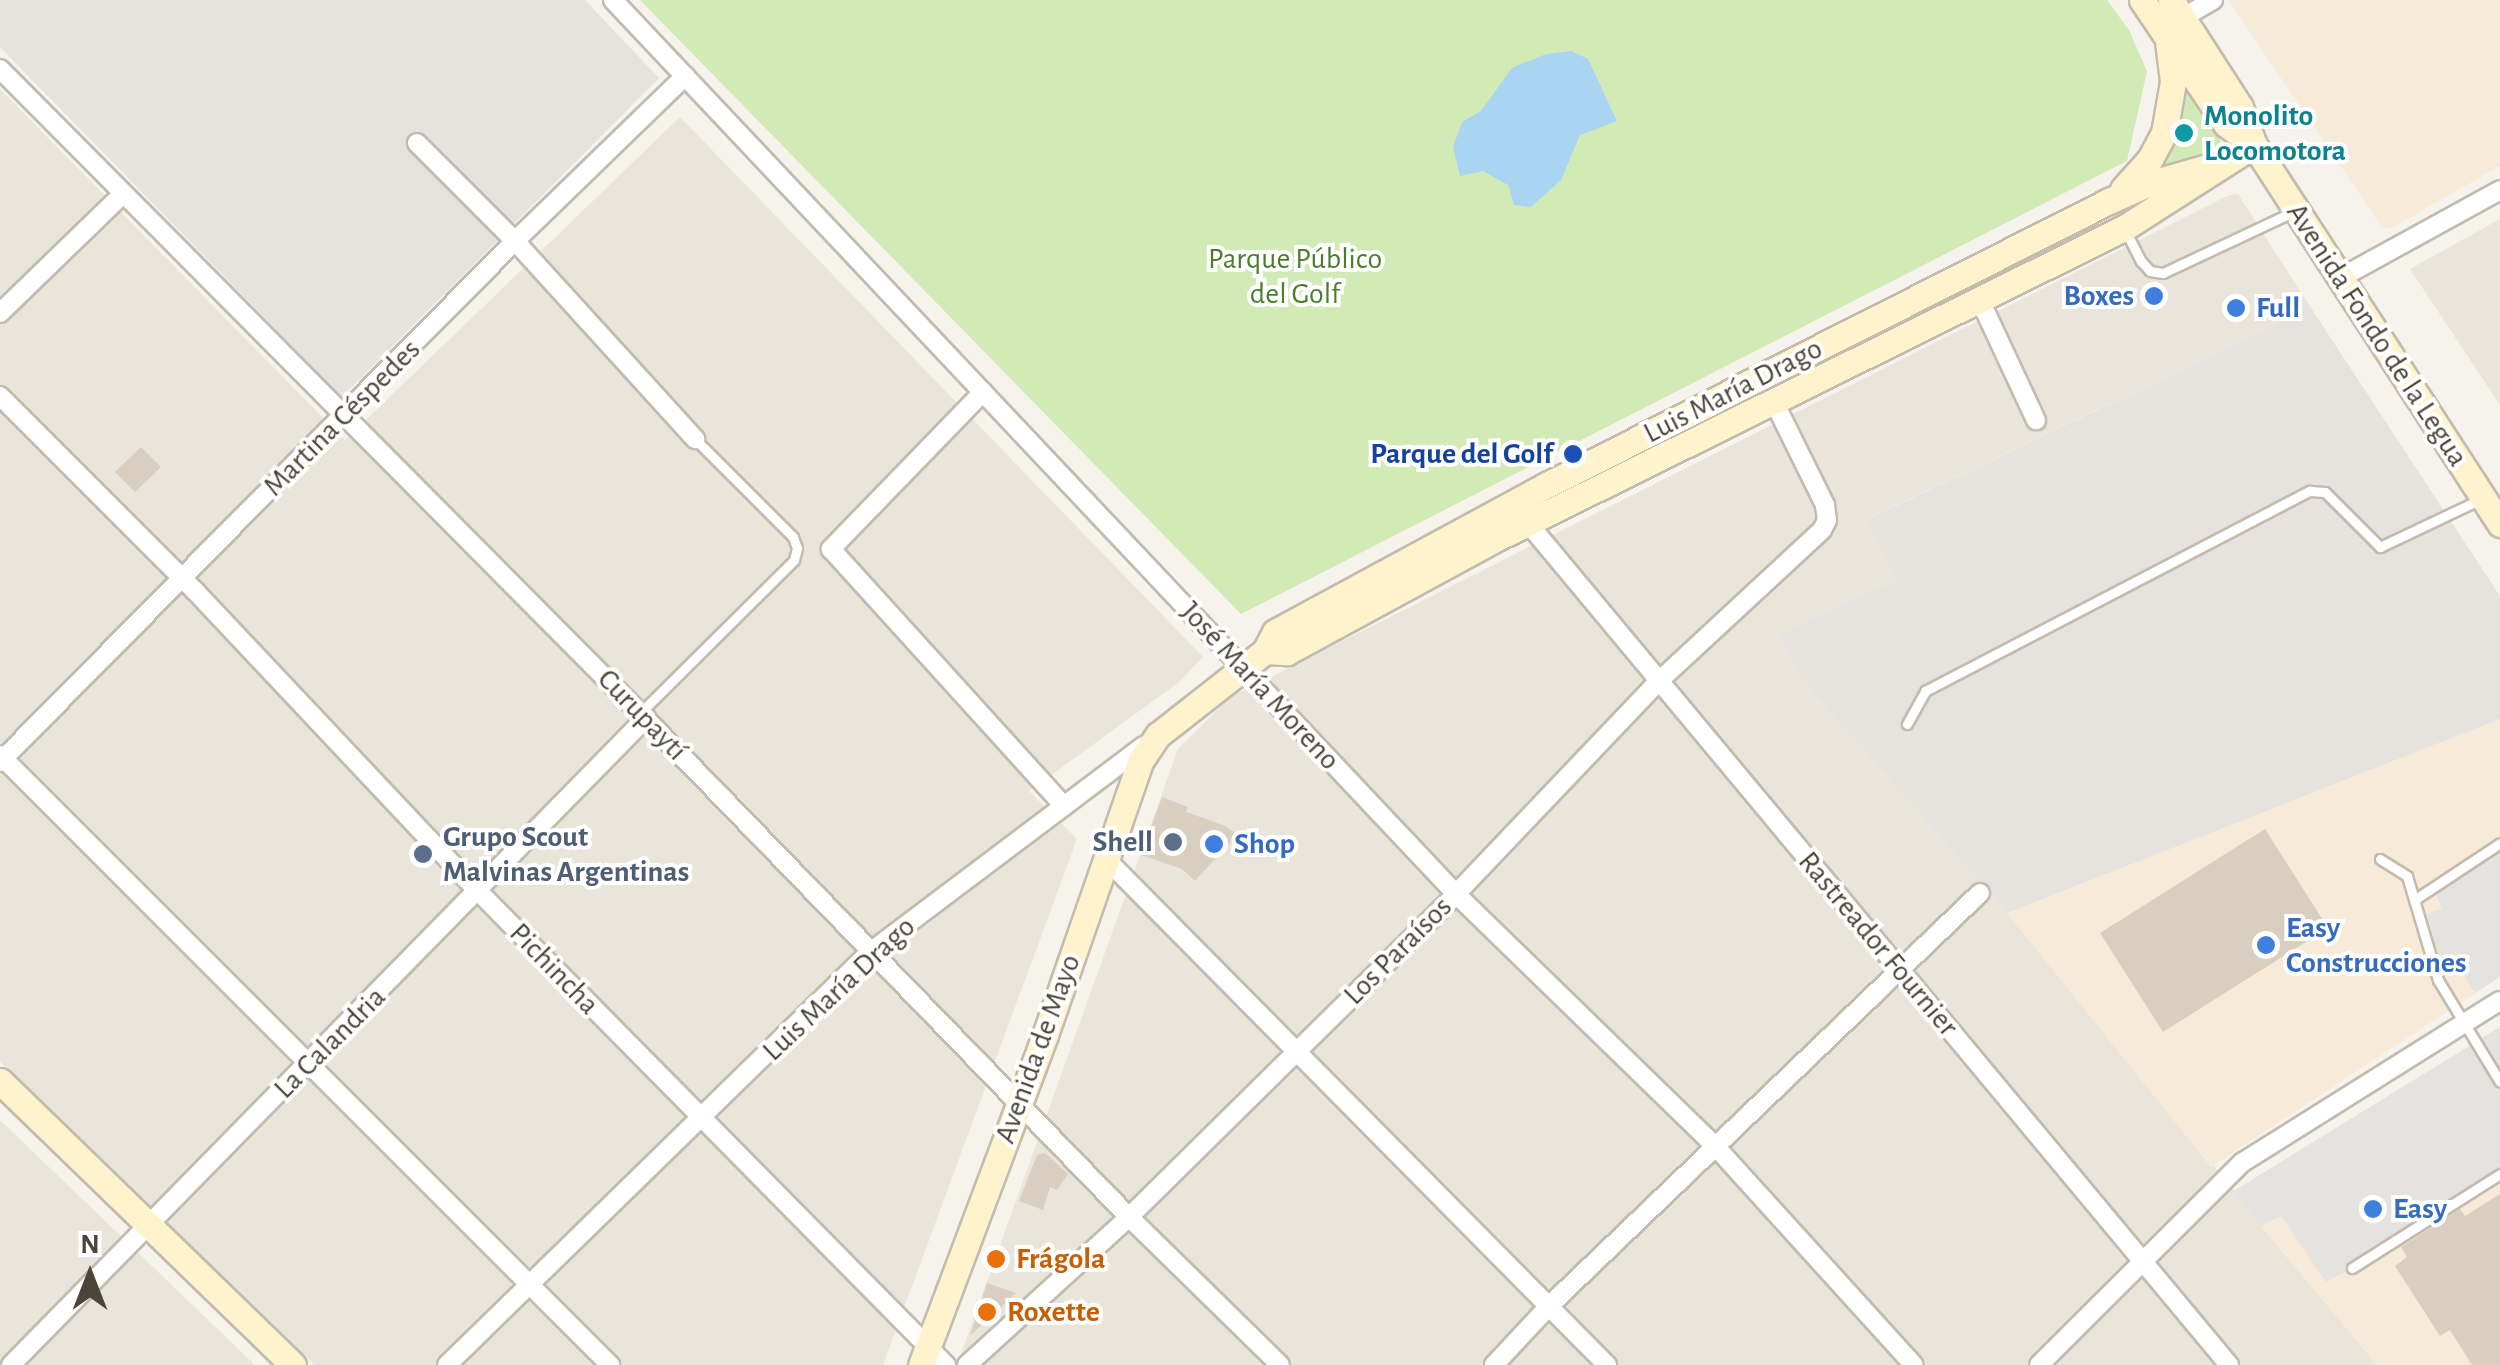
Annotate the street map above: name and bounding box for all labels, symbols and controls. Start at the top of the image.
place label: Monolito Locomotora [2204,98,2346,168]
marker: Monolito Locomotora [2173,122,2195,144]
street label: Avenida Fondo de la Legua [2278,196,2476,474]
park label: Parque Público del Golf [1208,241,1382,312]
place label: Boxes [2063,278,2134,314]
marker: Boxes [2143,285,2165,307]
place label: Full [2256,290,2300,326]
marker: Full [2225,297,2247,319]
street label: Luis María Drago [1638,331,1828,451]
street label: Martina Céspedes [256,332,428,504]
place label: Parque del Golf [1370,436,1553,472]
marker: Parque del Golf [1562,443,1584,465]
street label: José María Moreno [1173,594,1347,778]
street label: Curupaytí [590,662,694,768]
place label: Grupo Scout Malvinas Argentinas [443,819,689,890]
place label: Shell [1092,824,1153,860]
place label: Shop [1234,826,1295,862]
marker: Shell [1162,831,1184,853]
marker: Shop [1203,833,1225,855]
marker: Grupo Scout Malvinas Argentinas [412,843,434,865]
street label: Rastreador Fournier [1790,844,1966,1044]
street label: Los Paraísos [1336,889,1460,1013]
street label: Luis María Drago [755,909,923,1069]
place label: Easy Construcciones [2286,910,2467,980]
street label: Pichincha [502,916,606,1022]
marker: Easy Construcciones [2255,934,2277,956]
street label: Avenida de Mayo [987,950,1089,1148]
street label: La Calandria [267,980,393,1106]
place label: Easy [2393,1191,2447,1227]
marker: Easy [2362,1198,2384,1220]
north arrow [40,1225,140,1325]
text: N [80,1231,100,1259]
place label: Frágola [1016,1241,1106,1277]
marker: Frágola [985,1248,1007,1270]
place label: Roxette [1007,1294,1100,1330]
marker: Roxette [976,1301,998,1323]

